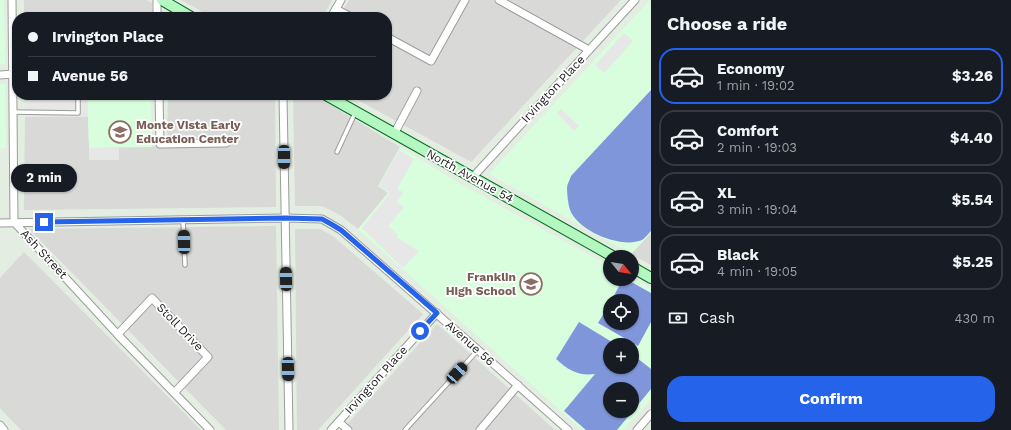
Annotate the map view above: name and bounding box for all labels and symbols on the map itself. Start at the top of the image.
street label: Irvington Place [518,52,588,126]
place label: Monte Vista Early Education Center [136,118,241,146]
school or university icon: Monte Vista Early Education Center [107,119,133,145]
car [278,145,290,169]
street label: North Avenue 54 [424,146,516,206]
callout: 2 min [11,164,77,192]
route end [35,213,53,231]
street label: Ash Street [18,227,70,281]
car [178,230,190,254]
north arrow [603,250,639,286]
car [280,267,292,291]
place label: Franklin High School [446,270,516,298]
school or university icon: Franklin High School [518,271,544,297]
street label: Stoll Drive [154,300,206,354]
street label: Avenue 56 [443,317,497,369]
route start [411,322,429,340]
street label: Irvington Place [342,343,410,417]
car [282,357,294,381]
car [445,360,469,386]

